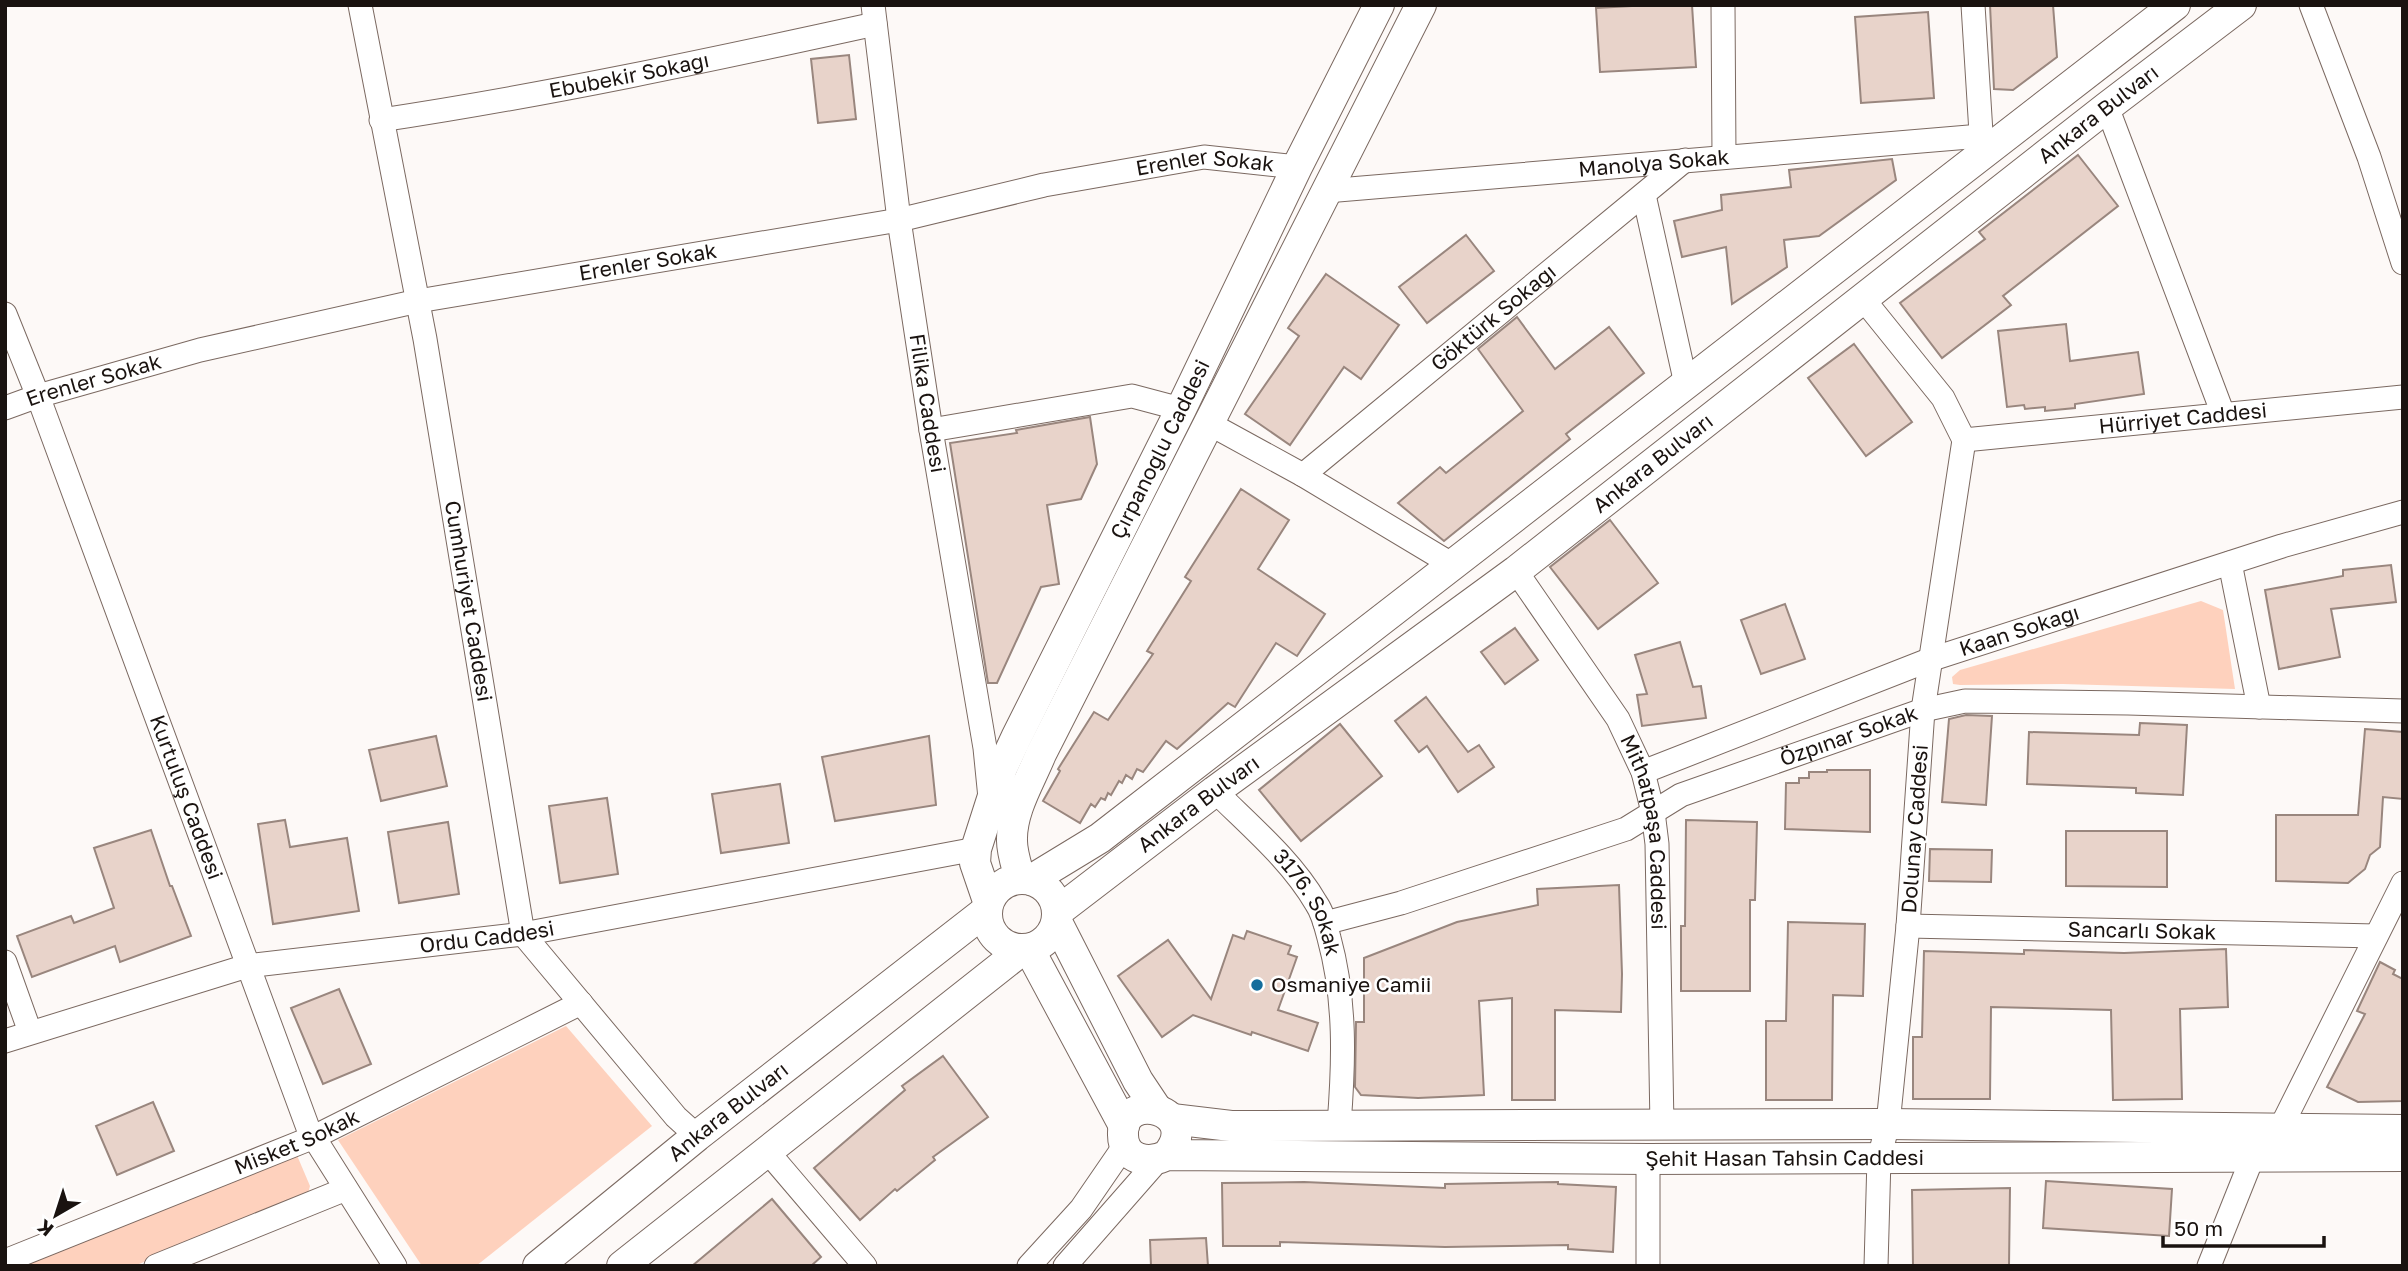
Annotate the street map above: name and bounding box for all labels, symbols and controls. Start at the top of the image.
street label: Ebubekir Sokağı [547,46,711,103]
street label: Ankara Bulvarı [2032,59,2163,168]
street label: Erenler Sokak [1134,143,1276,181]
street label: Manolya Sokak [1577,143,1730,182]
street label: Erenler Sokak [577,237,719,286]
street label: Göktürk Sokağı [1425,258,1561,376]
street label: Filika Caddesi [905,332,952,475]
street label: Erenler Sokak [22,348,164,411]
street label: Çırpanoğlu Caddesi [1104,355,1215,543]
street label: Hürriyet Caddesi [2098,396,2268,439]
street label: Ankara Bulvarı [1587,407,1718,518]
street label: Cumhuriyet Caddesi [440,499,499,703]
street label: Kaan Sokağı [1956,598,2082,661]
street label: Özpınar Sokak [1776,699,1921,771]
street label: Kurtuluş Caddesi [145,711,229,883]
street label: Mithatpaşa Caddesi [1615,730,1673,930]
street label: Dolunay Caddesi [1895,744,1933,914]
street label: Ankara Bulvarı [1132,749,1264,858]
street label: 3176. Sokak [1268,843,1347,958]
street label: Ordu Caddesi [418,914,556,958]
street label: Sancarlı Sokak [2067,915,2217,945]
place label: Osmaniye Camii [1271,971,1431,997]
marker: Osmaniye Camii [1249,977,1265,993]
street label: Ankara Bulvarı [662,1056,793,1166]
street label: Misket Sokak [230,1103,363,1180]
street label: Şehit Hasan Tahsin Caddesi [1645,1144,1924,1171]
north arrow [21,1180,91,1250]
scale bar [2163,1204,2324,1248]
text: K [32,1215,58,1242]
text: 50 m [2174,1215,2223,1241]

